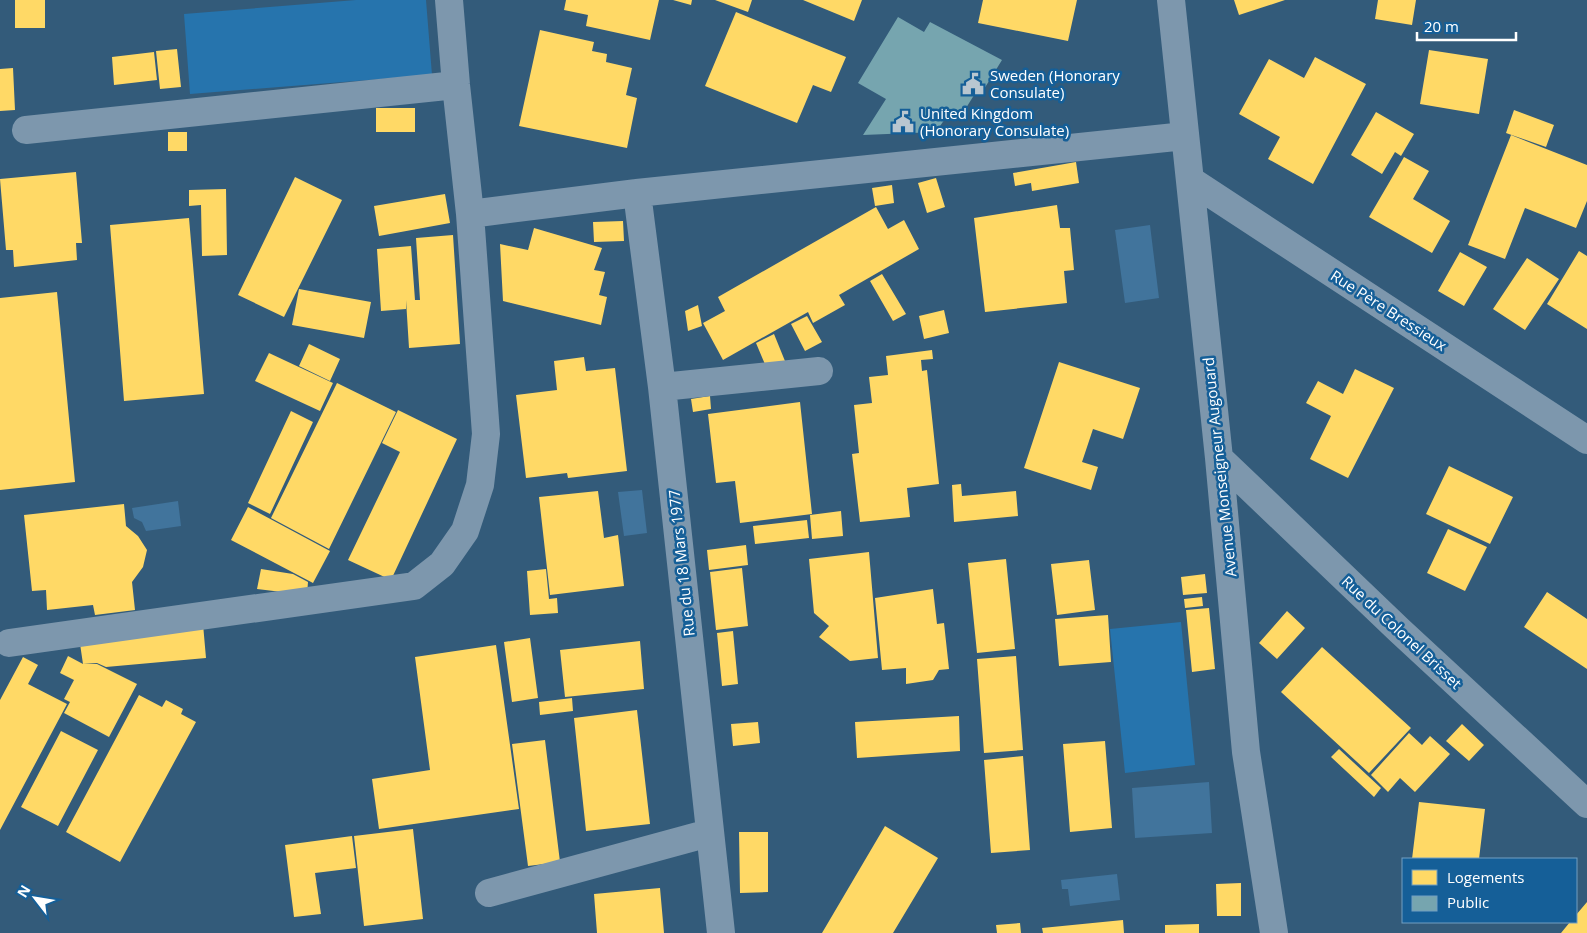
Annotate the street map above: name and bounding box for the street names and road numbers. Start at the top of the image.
street label: Rue Père Bressieux [1327,265,1451,355]
street label: Avenue Monseigneur Augouard [1198,356,1240,578]
street label: Rue du 18 Mars 1977 [663,489,699,637]
street label: Rue du Colonel Brisset [1338,571,1466,693]

